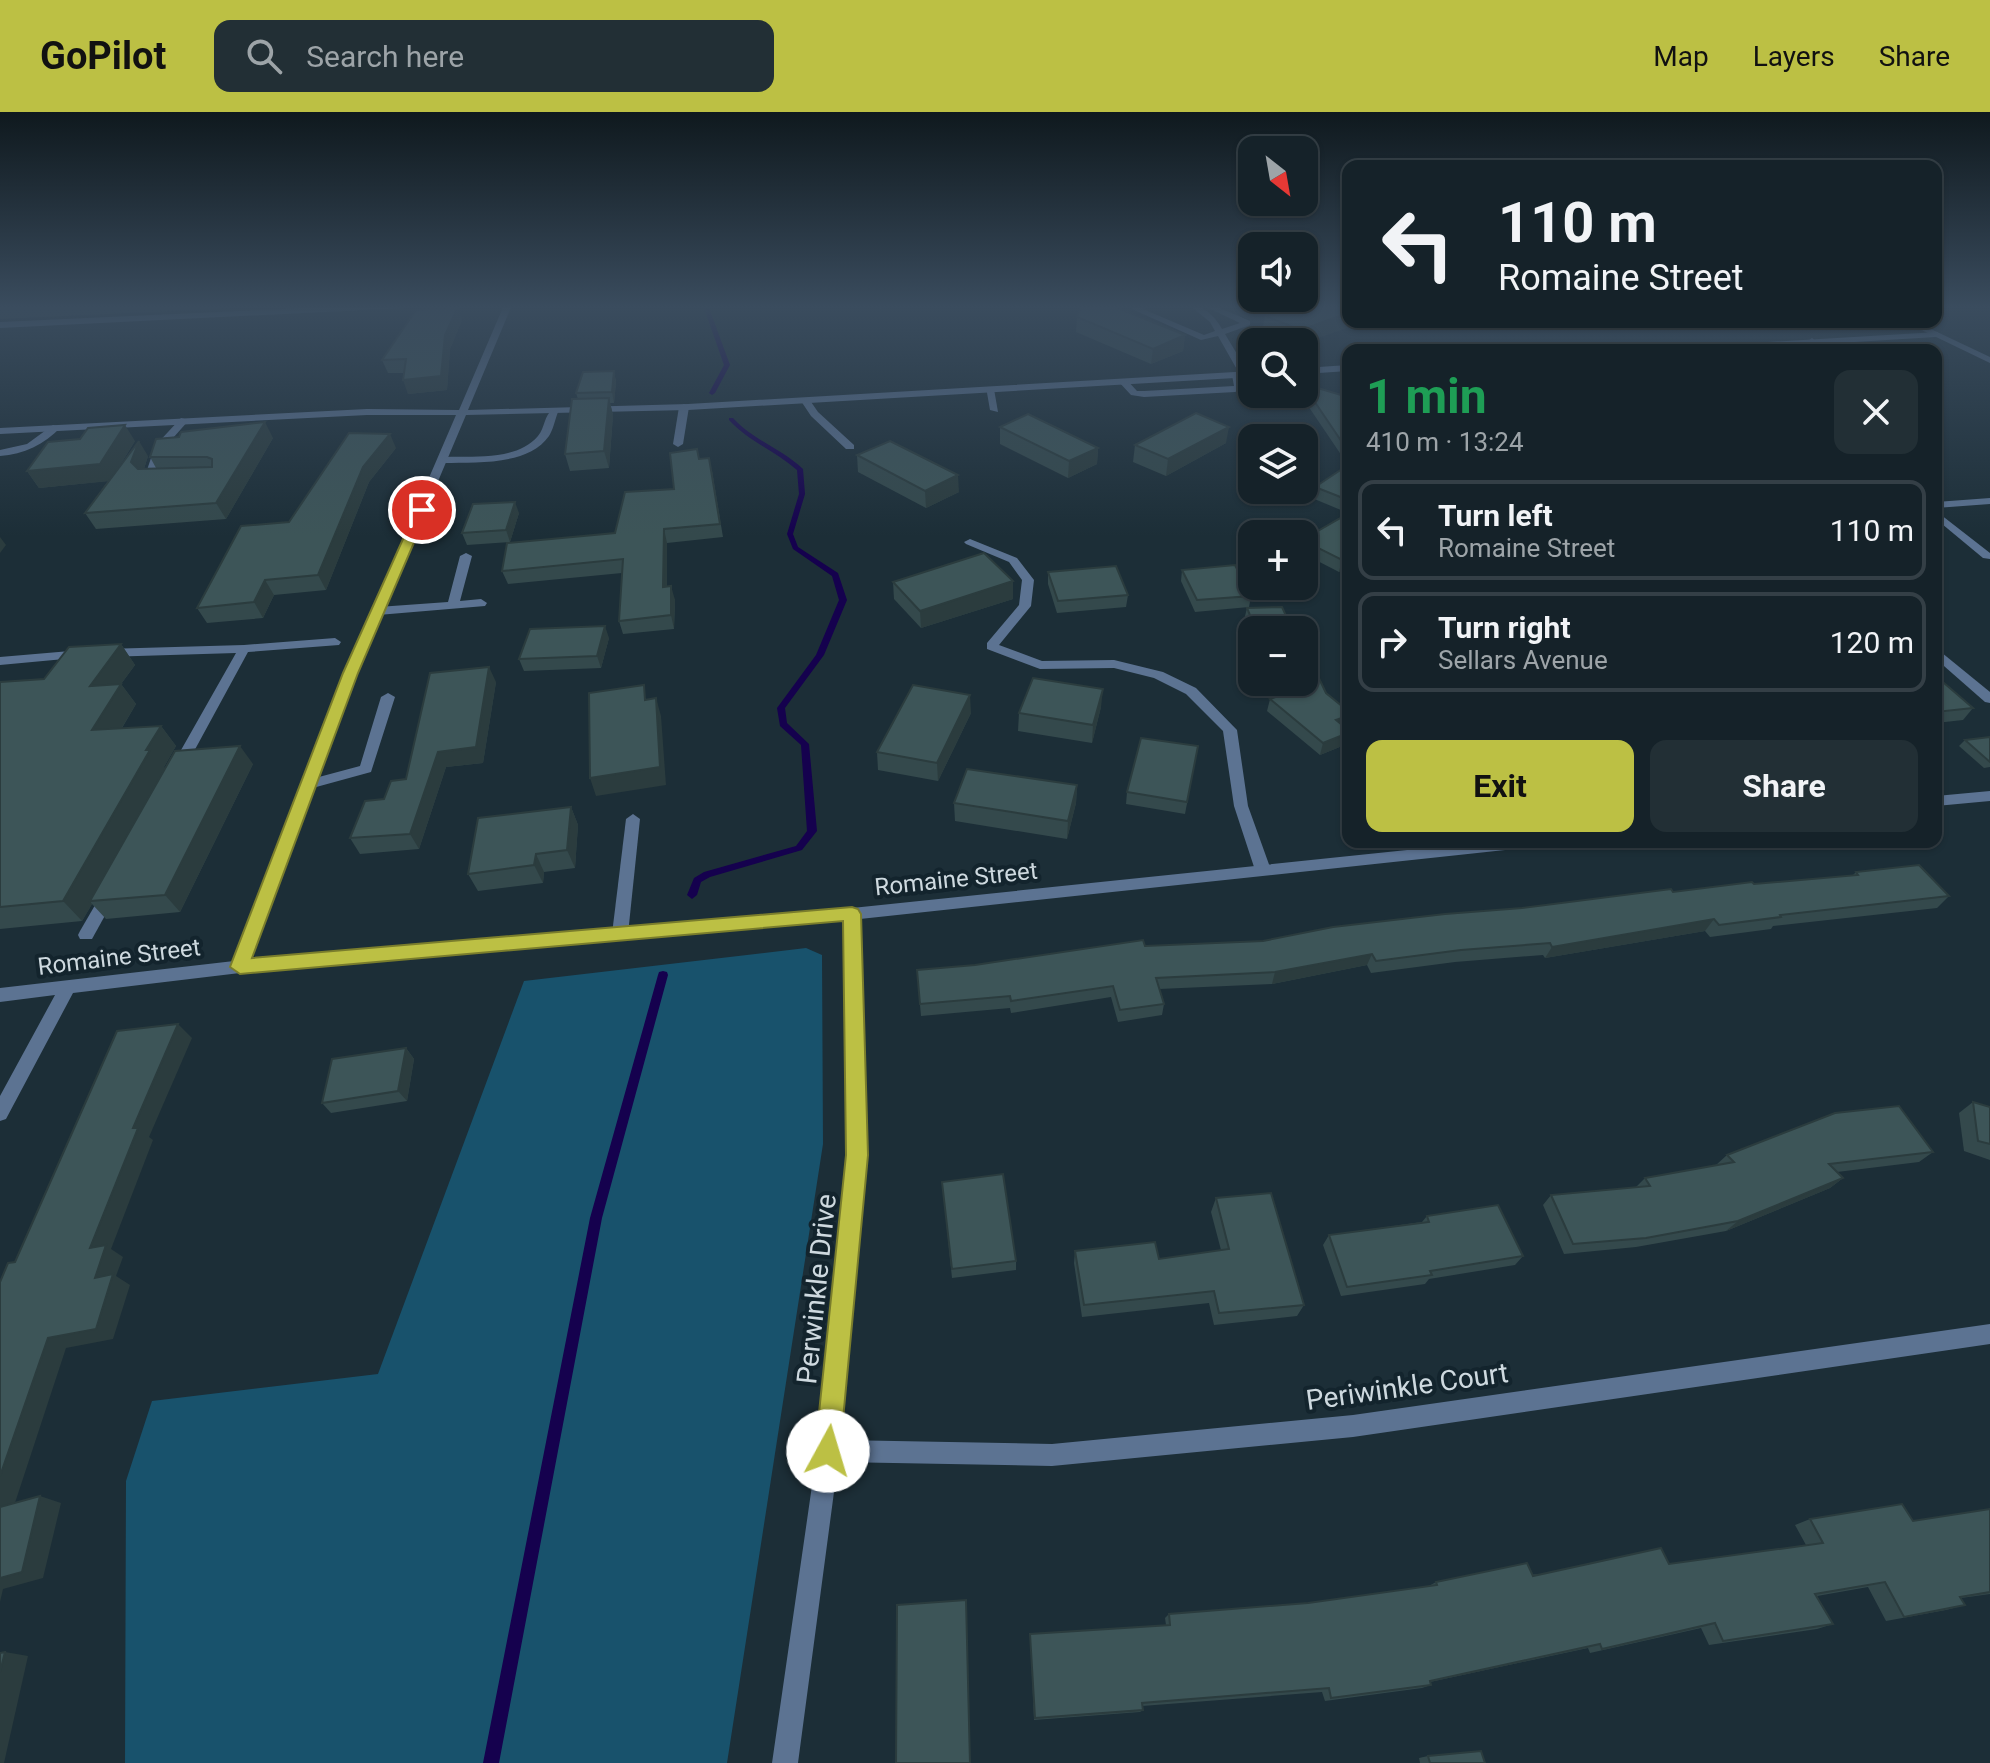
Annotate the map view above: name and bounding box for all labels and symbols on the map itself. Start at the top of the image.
north arrow [1238,136,1318,216]
pin [388,476,456,544]
street label: Romaine Street [873,857,1039,901]
street label: Romaine Street [36,933,202,981]
street label: Perwinkle Drive [790,1192,843,1386]
street label: Periwinkle Court [1304,1356,1510,1417]
position arrow [786,1409,870,1493]

